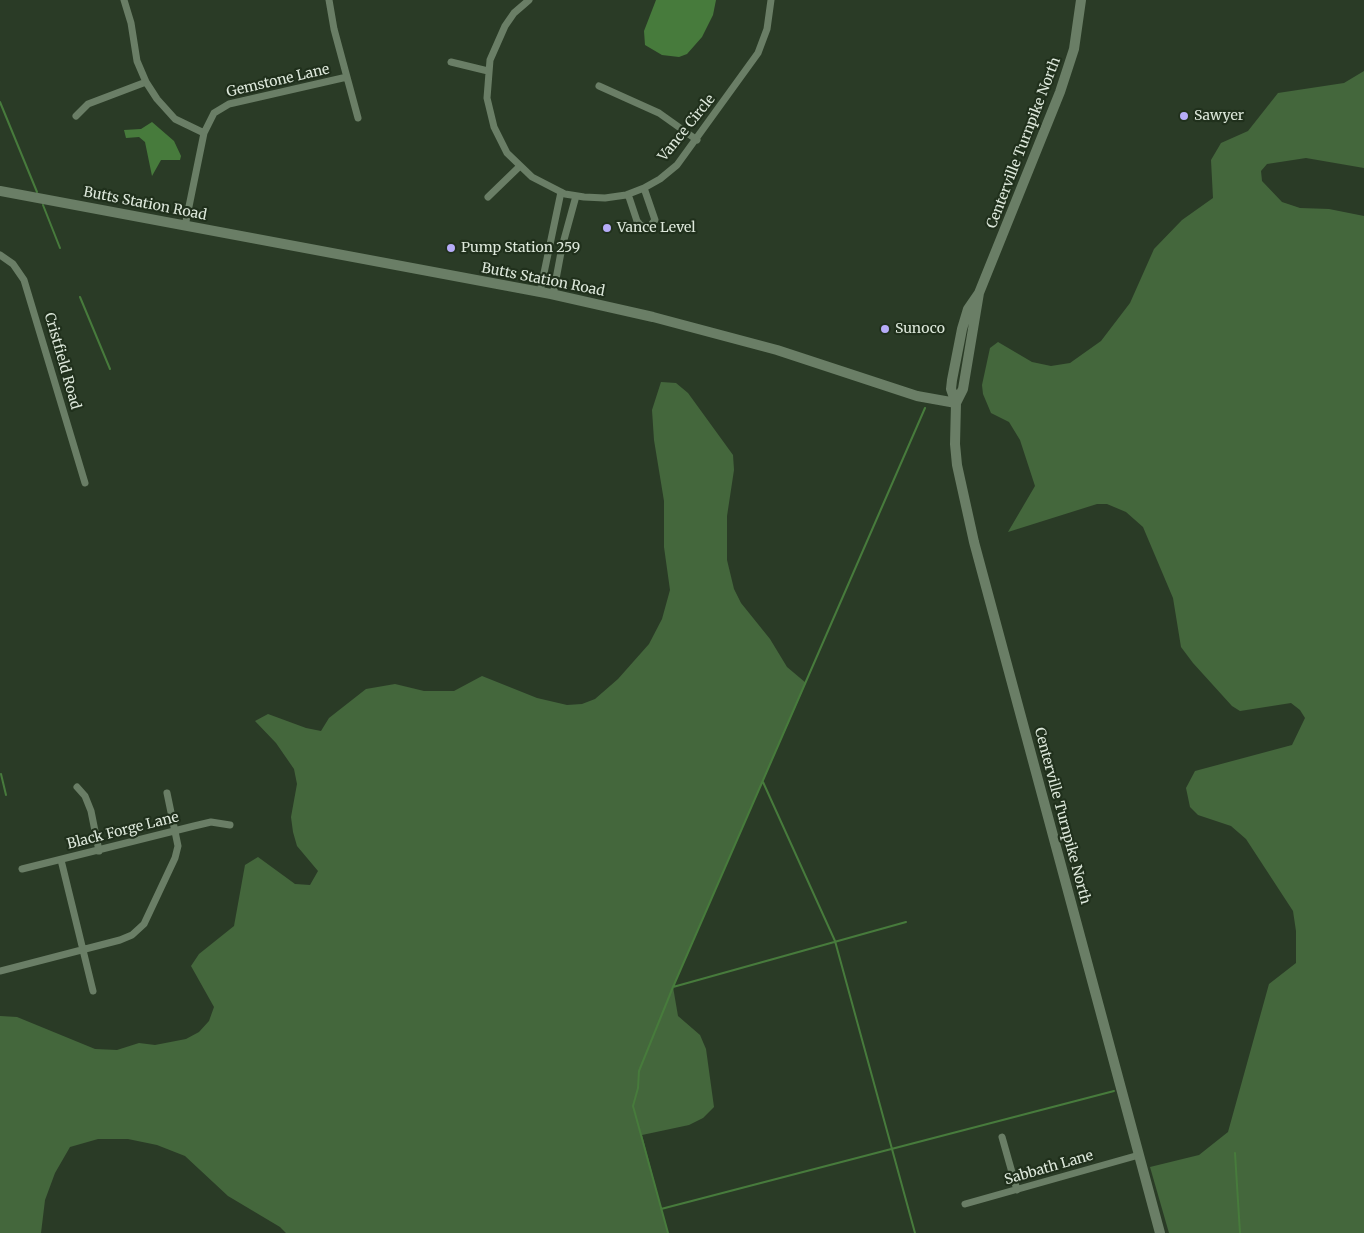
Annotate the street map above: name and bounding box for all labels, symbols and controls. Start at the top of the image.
street label: Centerville Turnpike North [984,55,1064,231]
street label: Gemstone Lane [225,61,331,101]
street label: Vance Circle [655,91,719,165]
place label: Sawyer [1194,108,1244,124]
marker: Sawyer [1178,110,1190,122]
street label: Butts Station Road [82,184,208,224]
place label: Vance Level [617,220,696,236]
marker: Vance Level [601,222,613,234]
place label: Pump Station 259 [461,240,580,256]
marker: Pump Station 259 [445,242,457,254]
street label: Butts Station Road [480,260,606,300]
street label: Cristfield Road [40,311,84,411]
place label: Sunoco [895,321,945,337]
marker: Sunoco [879,323,891,335]
street label: Centerville Turnpike North [1030,726,1094,906]
street label: Black Forge Lane [65,809,181,853]
street label: Sabbath Lane [1003,1147,1095,1189]

